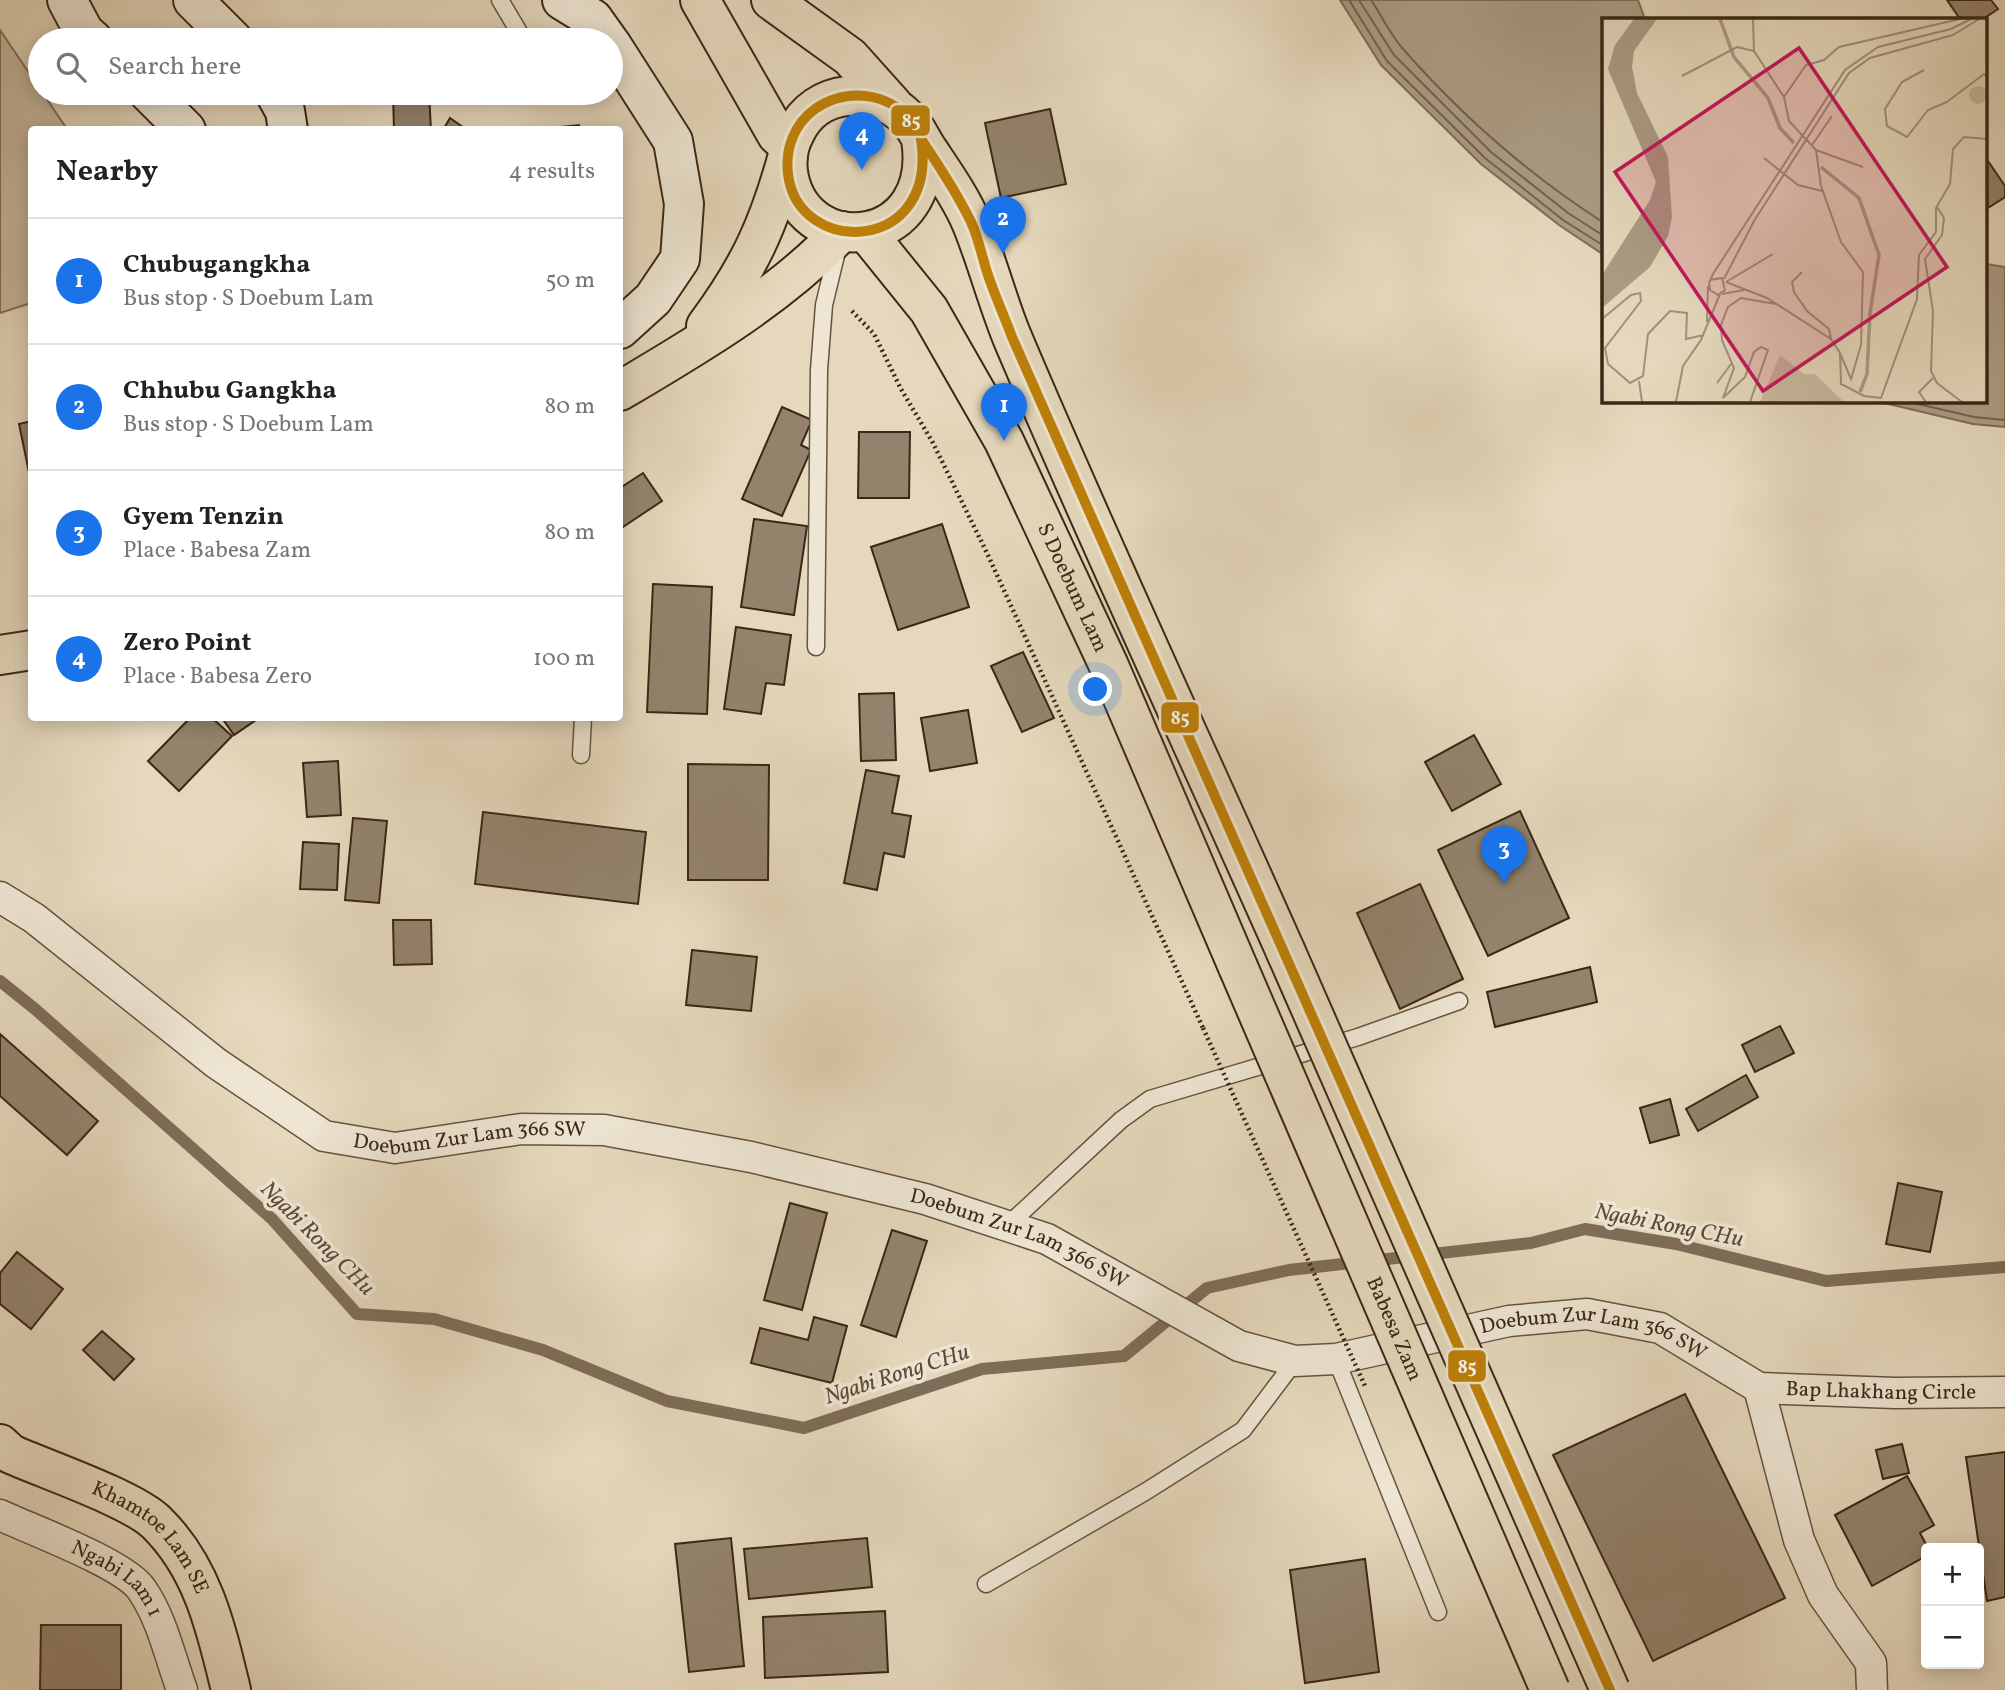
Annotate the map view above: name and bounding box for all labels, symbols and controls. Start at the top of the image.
inset map [1602,18,1988,402]
search box [28,28,623,105]
icon: search [52,48,90,86]
text: Search here [108,49,241,85]
line badge: 85 [890,104,931,137]
text: 85 [901,109,921,135]
pin: 4 [839,112,885,170]
text: Nearby [56,151,158,193]
text: 4 results [509,156,595,188]
pin: 2 [980,196,1026,254]
text: Chubugangkha [123,247,310,283]
text: 1 [74,265,84,297]
text: 50 m [546,265,595,297]
text: Bus stop · S Doebum Lam [123,283,374,315]
text: Chhubu Gangkha [123,373,337,409]
pin: 1 [981,383,1027,441]
text: 2 [73,391,85,423]
text: 80 m [545,391,595,423]
text: Bus stop · S Doebum Lam [123,409,374,441]
text: Gyem Tenzin [123,499,284,535]
text: 3 [73,517,85,549]
text: 80 m [545,517,595,549]
street label: S Doebum Lam [1030,518,1115,657]
text: Place · Babesa Zam [123,535,311,567]
text: Zero Point [123,625,251,661]
text: 4 [72,643,86,675]
text: 100 m [533,643,595,675]
text: Place · Babesa Zero [123,661,312,693]
your location [1078,672,1112,706]
line badge: 85 [1160,701,1200,734]
text: 85 [1170,706,1190,732]
pin: 3 [1481,826,1527,884]
street label: Doebum Zur Lam 366 SW [351,1114,586,1163]
water label: Ngabi Rong CHu [252,1174,382,1304]
street label: Doebum Zur Lam 366 SW [907,1181,1133,1296]
water label: Ngabi Rong CHu [1592,1196,1746,1256]
street label: Babesa Zam [1359,1272,1429,1385]
street label: Doebum Zur Lam 366 SW [1477,1300,1712,1367]
water label: Ngabi Rong CHu [820,1336,974,1414]
line badge: 85 [1447,1349,1487,1383]
text: 85 [1457,1355,1477,1381]
street label: Bap Lhakhang Circle [1785,1374,1976,1408]
street label: Khamtoe Lam SE [87,1474,216,1599]
street label: Ngabi Lam 1 [66,1533,169,1622]
map controls [1921,1543,1984,1669]
button: + [1921,1543,1984,1606]
button: − [1921,1606,1984,1669]

